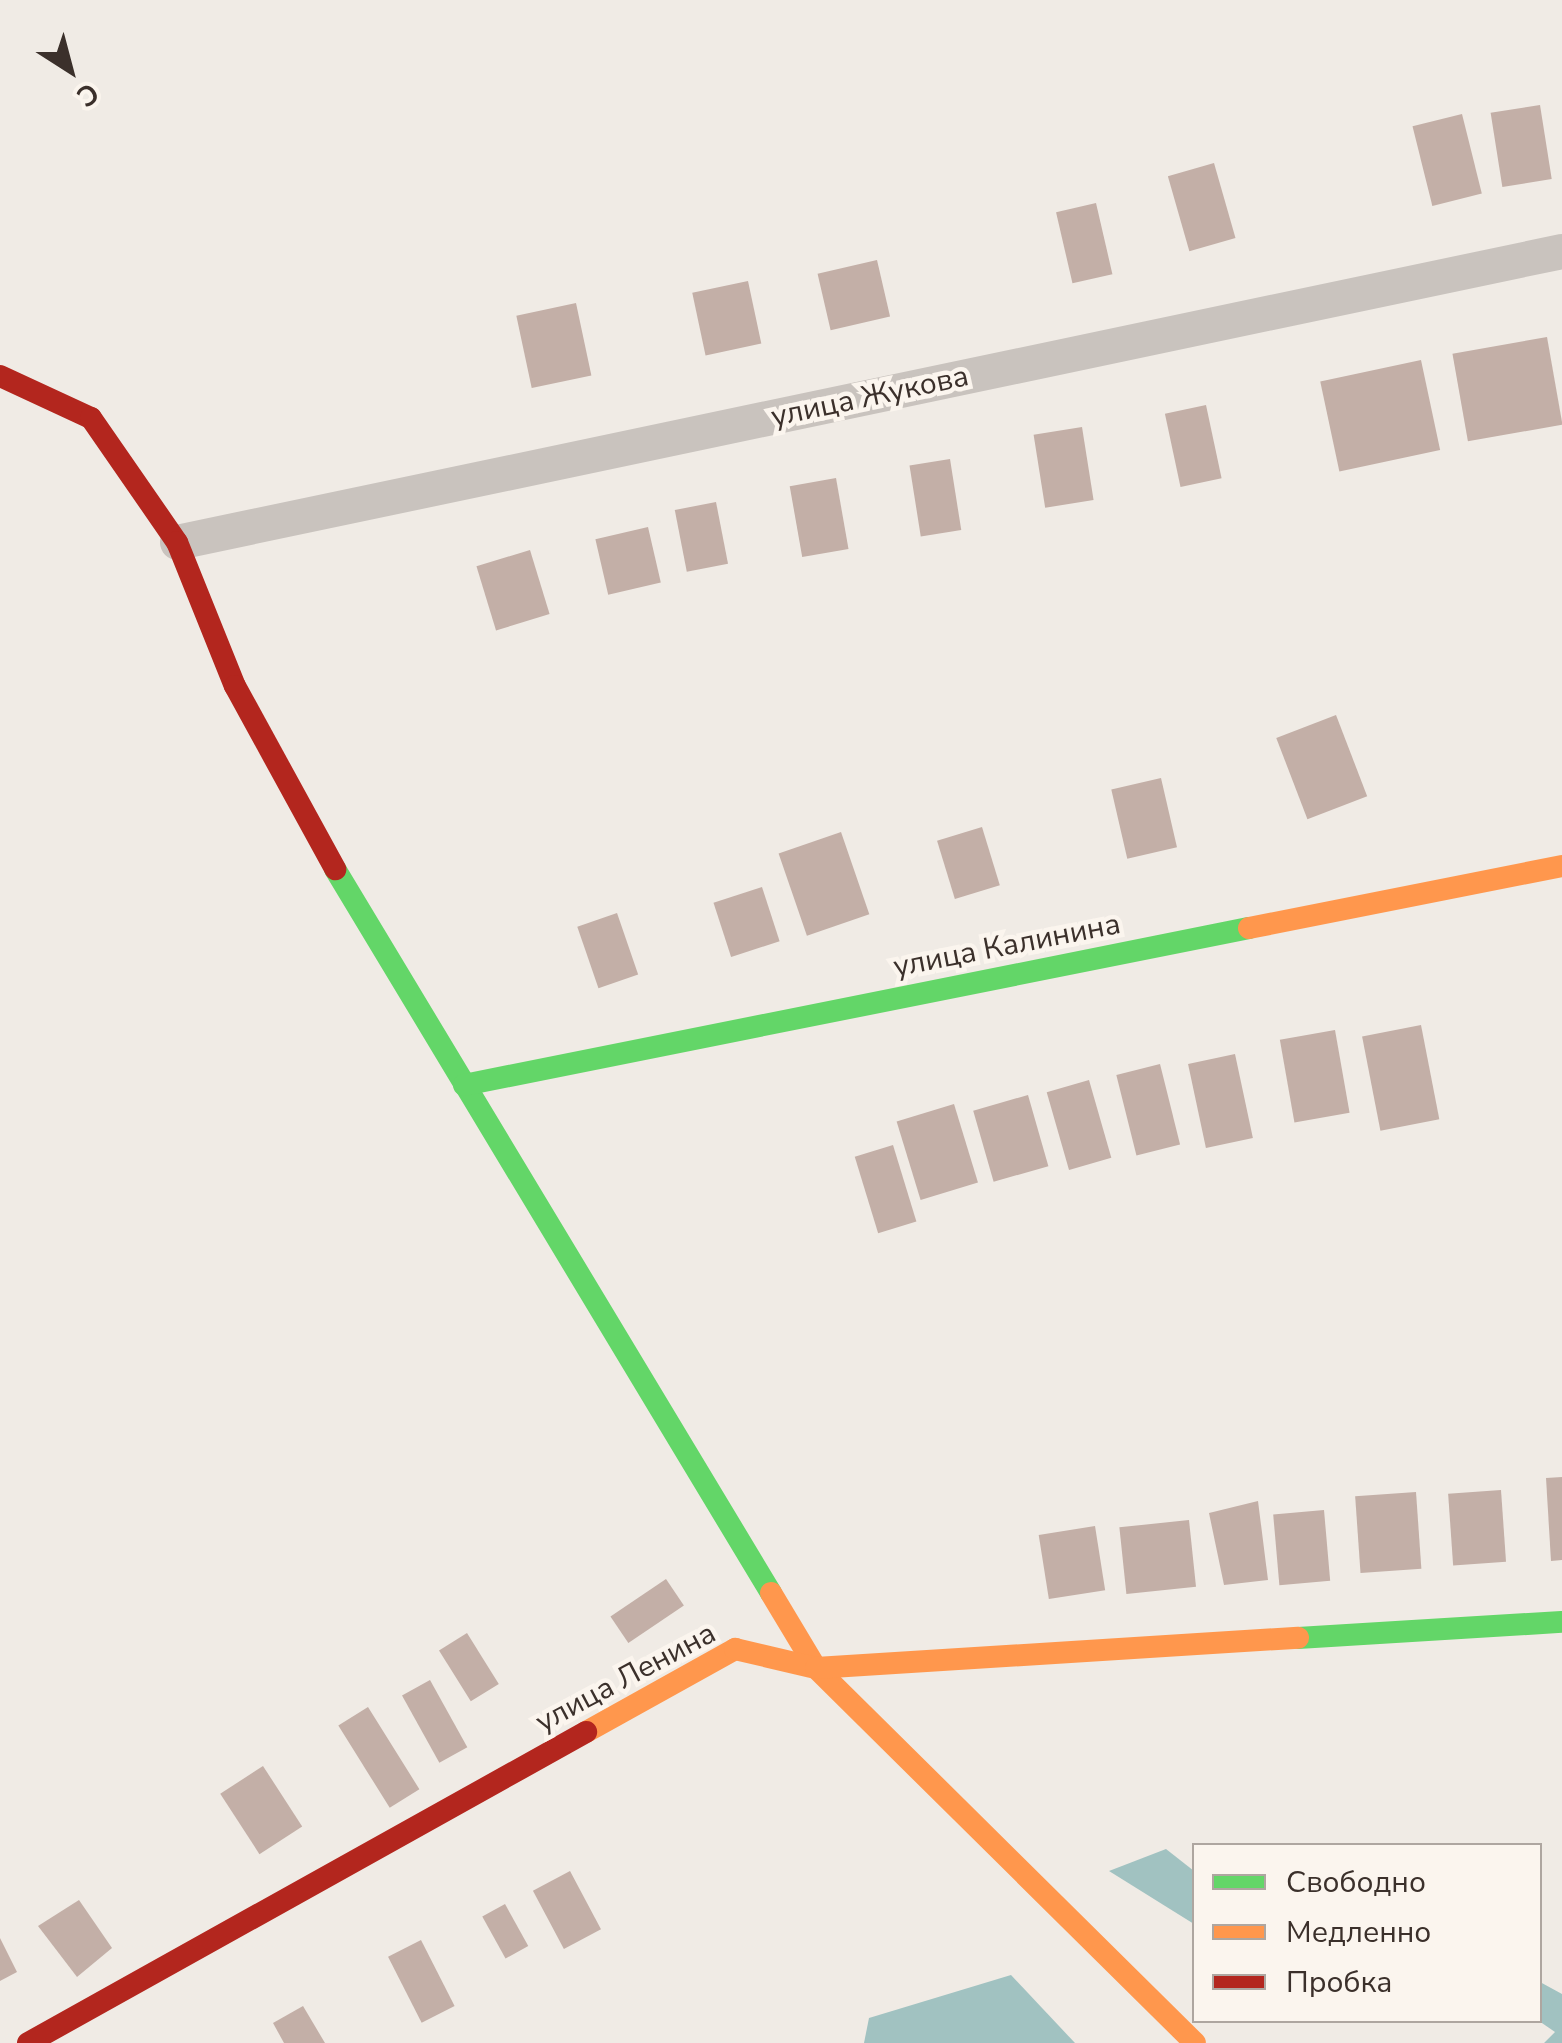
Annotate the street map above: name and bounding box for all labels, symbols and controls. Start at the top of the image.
north arrow [20,20,120,120]
text: С [69,73,106,115]
street label: улица Жукова [768,359,972,435]
street label: улица Калинина [890,906,1124,986]
street label: улица Ленина [530,1615,722,1741]
legend [1192,1843,1542,2023]
text: Свободно [1286,1862,1426,1903]
text: Медленно [1286,1912,1431,1953]
text: Пробка [1286,1962,1392,2003]

